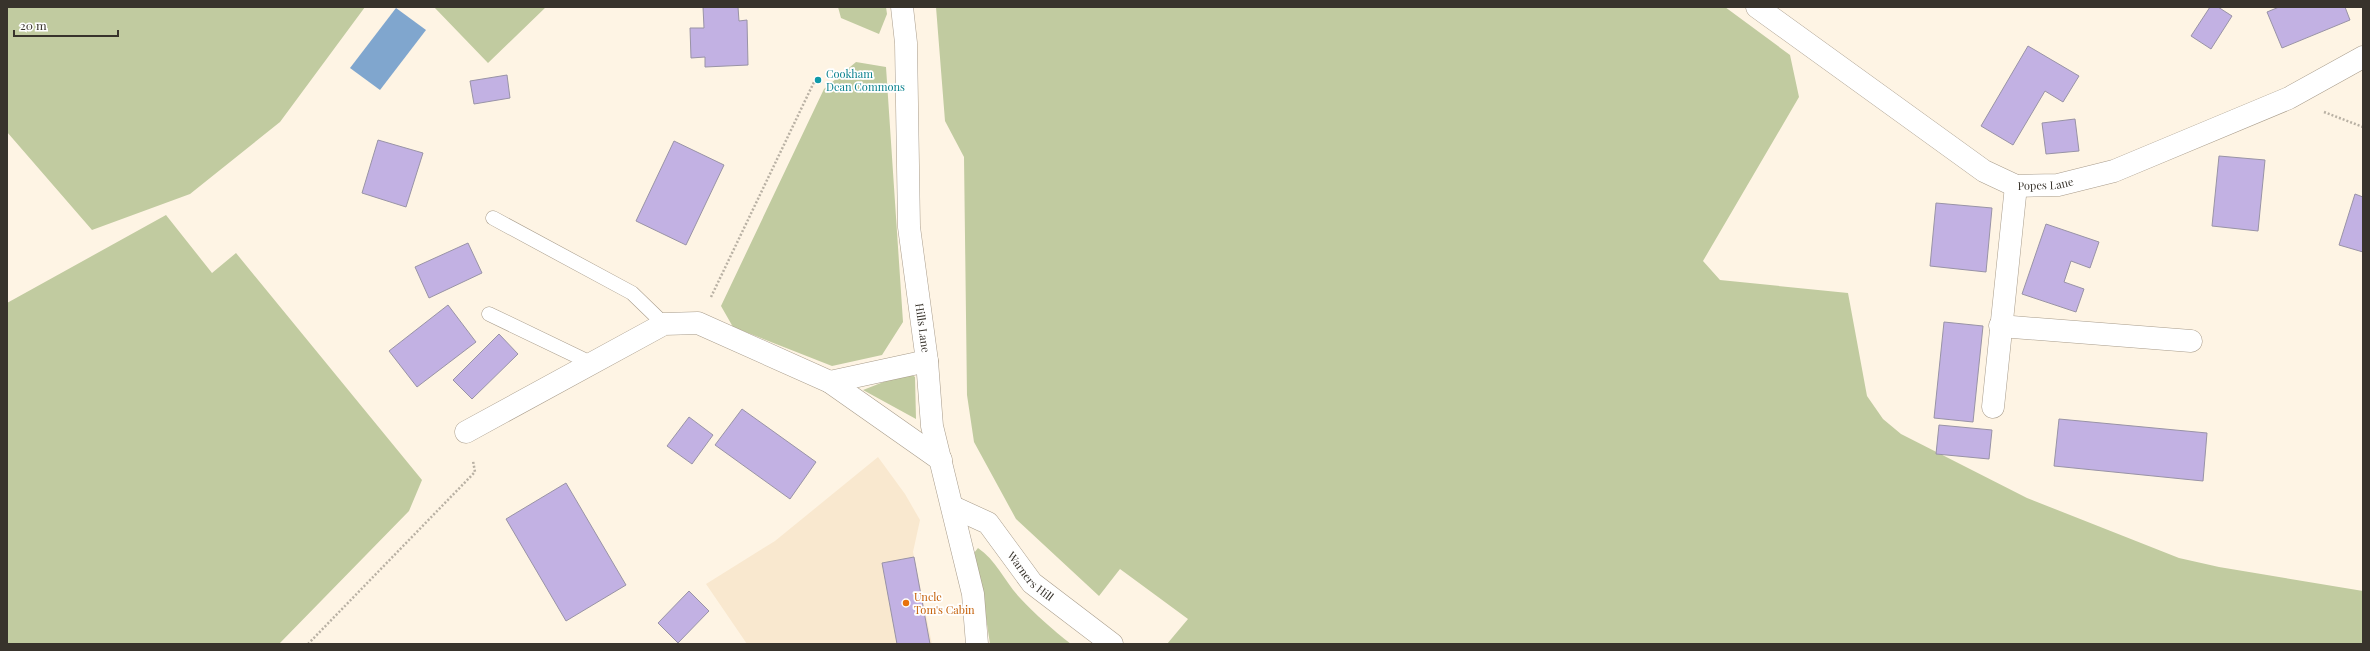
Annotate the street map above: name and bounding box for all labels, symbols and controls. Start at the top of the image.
scale bar [14,12,118,38]
text: 20 m [20,17,47,33]
place label: Cookham Dean Commons [826,66,905,94]
marker: Cookham Dean Commons [813,75,823,85]
street label: Popes Lane [2017,173,2075,193]
street label: Hills Lane [912,302,934,354]
street label: Warners Hill [1004,548,1057,604]
place label: Uncle Tom's Cabin [914,589,975,617]
marker: Uncle Tom's Cabin [901,598,911,608]

